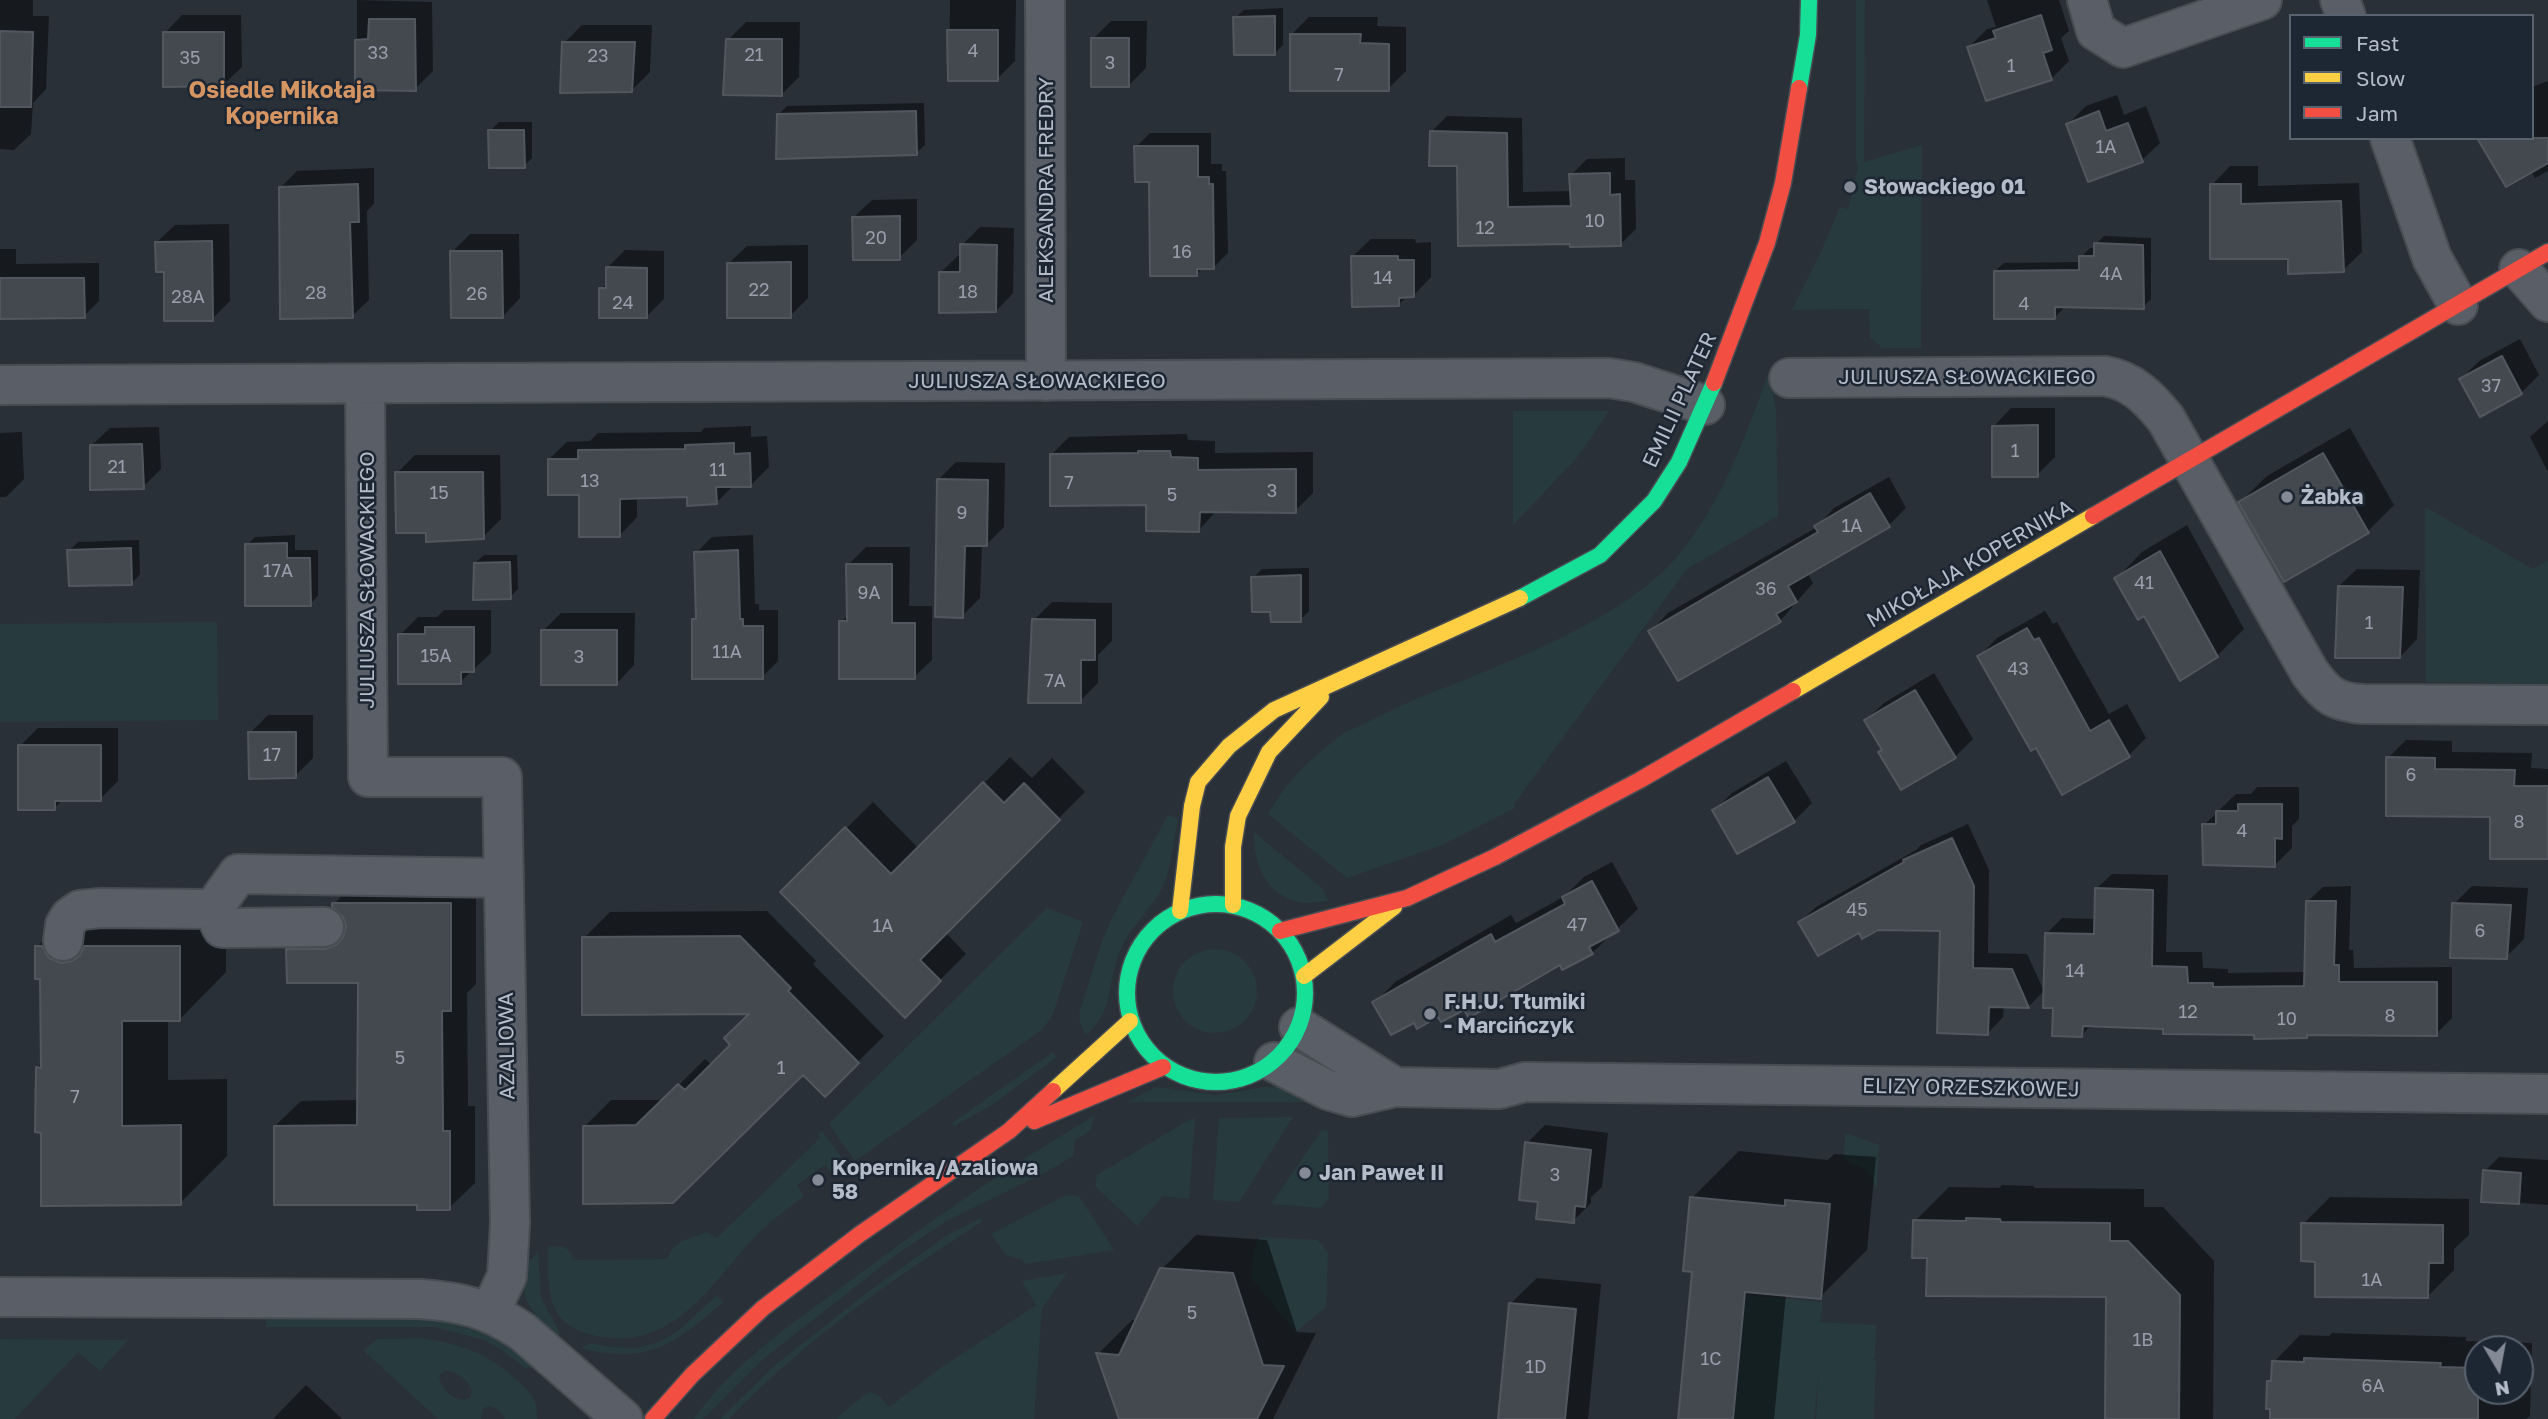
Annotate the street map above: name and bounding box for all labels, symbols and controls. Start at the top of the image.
legend [2289,14,2534,140]
text: Fast [2356,30,2399,56]
house number: 4 [968,40,978,62]
house number: 33 [367,42,389,64]
house number: 21 [744,44,764,66]
house number: 23 [588,45,608,67]
house number: 35 [180,47,200,69]
house number: 3 [1105,52,1115,74]
house number: 1 [2007,55,2015,77]
house number: 7 [1334,64,1344,86]
text: Slow [2356,65,2405,91]
district label: Osiedle Mikołaja Kopernika [189,77,375,131]
street label: ALEKSANDRA FREDRY [1033,77,1059,303]
text: Jam [2356,100,2398,126]
house number: 1A [2096,136,2116,158]
place label: Słowackiego 01 [1864,174,2025,200]
marker: Słowackiego 01 [1842,179,1858,195]
house number: 10 [1585,210,1605,232]
house number: 12 [1475,217,1495,239]
house number: 20 [865,227,887,249]
house number: 16 [1172,241,1192,263]
house number: 4A [2099,263,2123,285]
house number: 14 [1373,267,1393,289]
house number: 22 [749,279,769,301]
house number: 18 [958,281,978,303]
house number: 28 [305,282,327,304]
house number: 26 [466,283,488,305]
house number: 28A [171,286,205,308]
house number: 24 [612,292,634,314]
house number: 4 [2019,293,2029,315]
street label: EMILII PLATER [1638,328,1722,472]
street label: JULIUSZA SŁOWACKIEGO [1838,364,2096,390]
street label: JULIUSZA SŁOWACKIEGO [908,368,1166,394]
house number: 37 [2481,375,2501,397]
house number: 1 [2011,440,2019,462]
street label: JULIUSZA SŁOWACKIEGO [354,451,380,709]
house number: 21 [107,456,127,478]
house number: 11 [709,459,727,481]
house number: 13 [580,470,600,492]
house number: 7 [1064,472,1074,494]
house number: 3 [1267,480,1277,502]
house number: 15 [429,482,449,504]
house number: 5 [1167,484,1177,506]
place label: Żabka [2301,484,2363,510]
marker: Żabka [2279,489,2295,505]
street label: MIKOŁAJA KOPERNIKA [1862,495,2078,633]
house number: 9 [957,502,967,524]
house number: 1A [1842,515,1862,537]
house number: 17A [263,560,293,582]
house number: 41 [2134,572,2154,594]
house number: 36 [1755,578,1777,600]
house number: 9A [858,582,880,604]
house number: 1 [2365,612,2373,634]
house number: 11A [712,641,742,663]
house number: 15A [420,645,452,667]
house number: 3 [574,646,584,668]
house number: 43 [2007,658,2029,680]
house number: 7A [1044,670,1066,692]
house number: 17 [263,744,281,766]
house number: 6 [2406,764,2416,786]
house number: 8 [2514,811,2524,833]
house number: 4 [2237,820,2247,842]
house number: 45 [1846,899,1868,921]
house number: 47 [1567,914,1587,936]
house number: 1A [873,915,893,937]
house number: 6 [2475,920,2485,942]
house number: 14 [2065,960,2085,982]
place label: F.H.U. Tłumiki - Marcińczyk [1444,989,1586,1039]
street label: AZALIOWA [493,992,521,1100]
house number: 12 [2178,1001,2198,1023]
house number: 8 [2385,1005,2395,1027]
marker: F.H.U. Tłumiki - Marcińczyk [1422,1006,1438,1022]
house number: 10 [2277,1008,2297,1030]
house number: 5 [395,1047,405,1069]
house number: 1 [777,1057,785,1079]
street label: ELIZY ORZESZKOWEJ [1862,1074,2080,1102]
house number: 7 [70,1086,80,1108]
place label: Kopernika/Azaliowa 58 [832,1155,1038,1205]
place label: Jan Paweł II [1319,1160,1444,1186]
house number: 3 [1550,1164,1560,1186]
marker: Jan Paweł II [1297,1165,1313,1181]
marker: Kopernika/Azaliowa 58 [810,1172,826,1188]
house number: 1A [2362,1269,2382,1291]
house number: 5 [1187,1302,1197,1324]
house number: 1B [2133,1329,2153,1351]
north arrow [2464,1335,2534,1405]
house number: 1C [1701,1348,1721,1370]
house number: 1D [1525,1356,1547,1378]
house number: 6A [2362,1375,2384,1397]
text: N [2493,1377,2512,1402]

